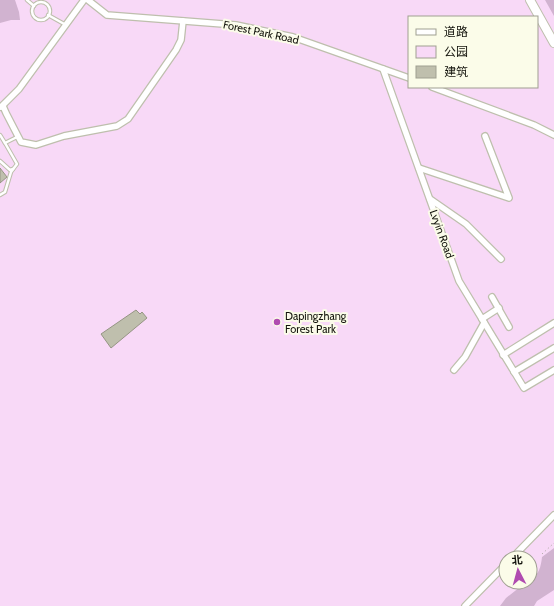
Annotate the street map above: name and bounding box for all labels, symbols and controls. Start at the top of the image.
legend [408,16,538,88]
street label: Forest Park Road [222,17,300,47]
text: 道路 [444,24,468,39]
text: 公园 [444,44,468,59]
text: 建筑 [444,64,468,79]
street label: Lvyin Road [427,208,457,260]
place label: Dapingzhang Forest Park [285,309,347,336]
marker: Dapingzhang Forest Park [272,317,282,327]
north arrow [498,550,538,590]
text: 北 [511,553,523,568]

